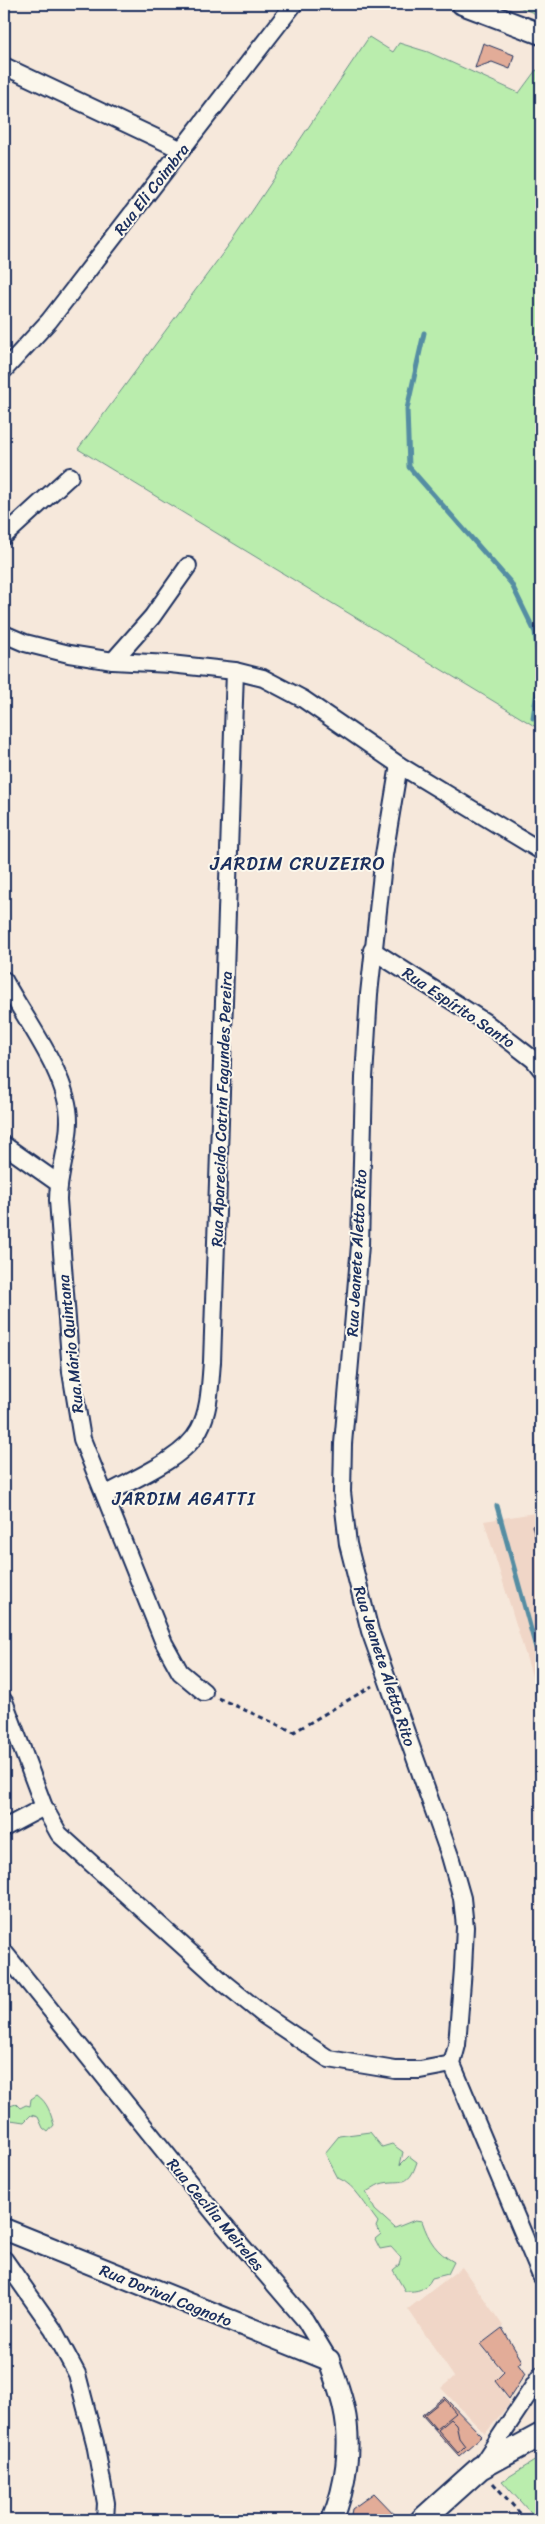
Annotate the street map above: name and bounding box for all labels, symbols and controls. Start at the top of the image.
street label: Rua Eli Coimbra [106,137,197,242]
district label: JARDIM CRUZEIRO [209,847,386,880]
street label: Rua Espírito Santo [396,959,521,1056]
street label: Rua Aparecido Cotrin Fagundes Pereira [202,971,241,1247]
street label: Rua Jeanete Aletto Rito [338,1169,375,1337]
street label: Rua Mário Quintana [49,1272,92,1415]
district label: JARDIM AGATTI [111,1483,257,1515]
street label: Rua Jeanete Aletto Rito [345,1582,424,1750]
street label: Rua Cecília Meireles [159,2151,272,2278]
street label: Rua Dorival Cagnoto [95,2256,236,2335]

